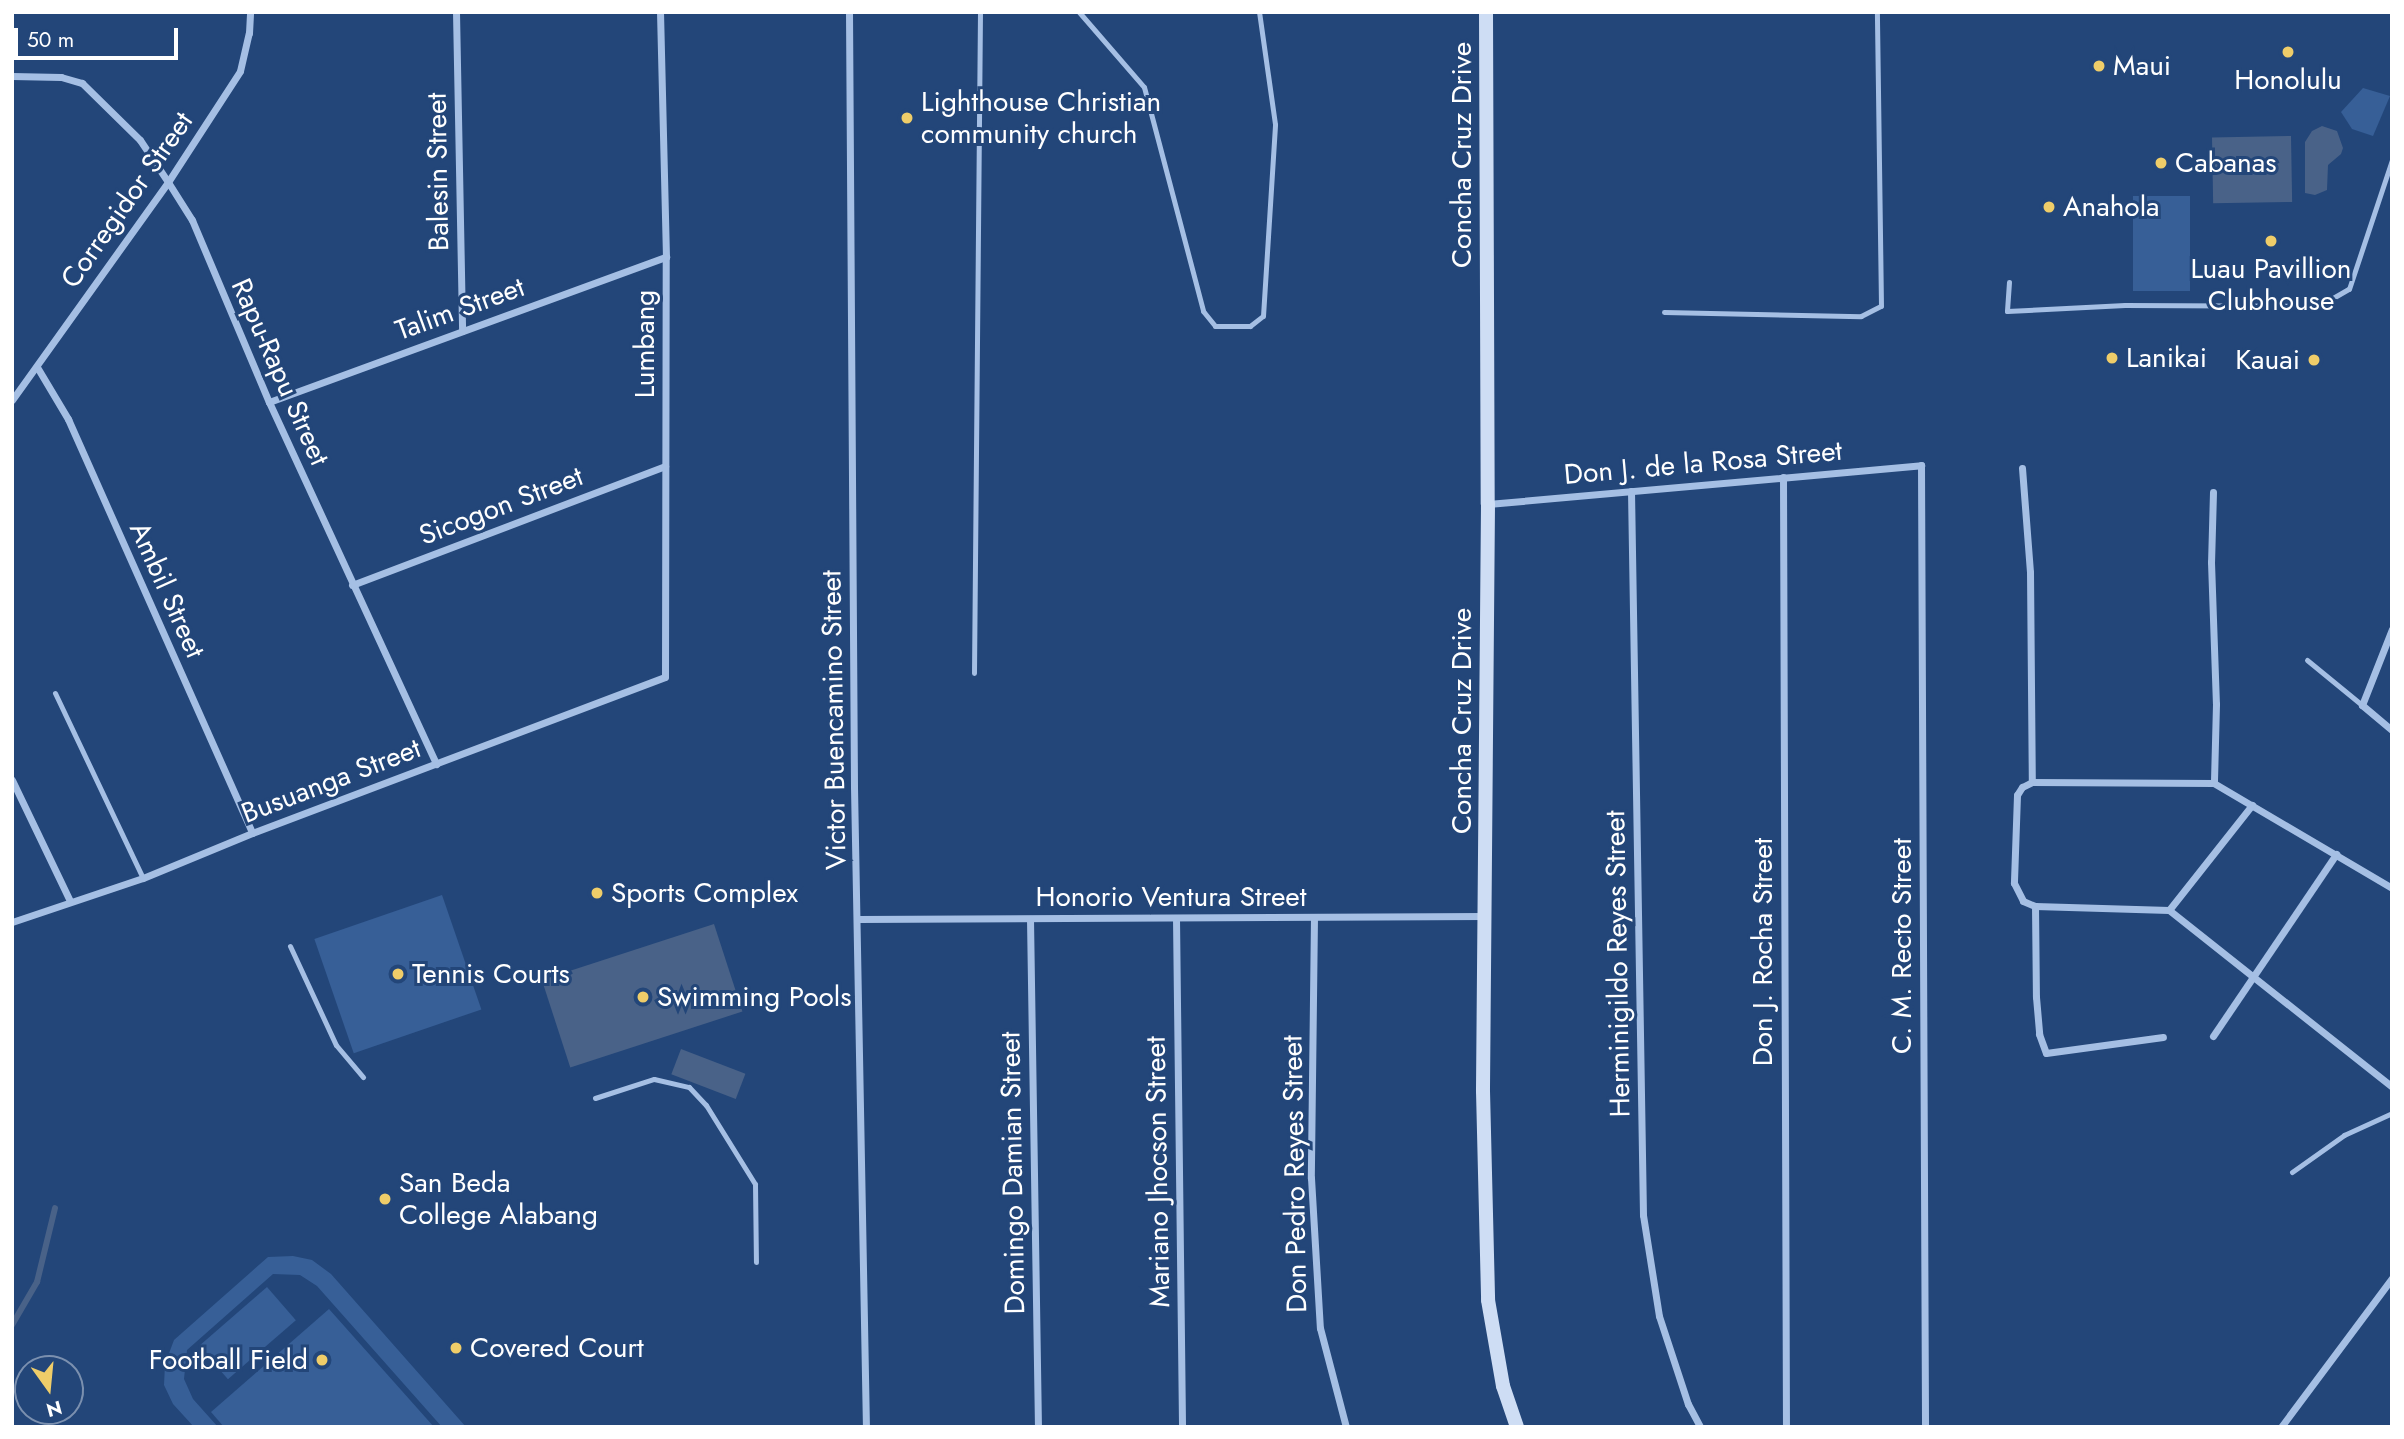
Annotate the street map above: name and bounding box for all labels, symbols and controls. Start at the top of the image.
scale bar [18,14,182,58]
text: 50 m [27,25,74,55]
street label: Concha Cruz Drive [1445,42,1479,268]
marker: Honolulu [2280,44,2296,60]
place label: Maui [2113,49,2171,83]
marker: Maui [2091,58,2107,74]
place label: Honolulu [2234,63,2342,97]
place label: Lighthouse Christian community church [921,85,1161,151]
street label: Balesin Street [420,93,456,251]
street label: Corregidor Street [54,106,200,294]
marker: Lighthouse Christian community church [899,110,915,126]
place label: Cabanas [2175,146,2277,180]
marker: Cabanas [2153,155,2169,171]
place label: Anahola [2063,190,2160,224]
marker: Anahola [2041,199,2057,215]
marker: Luau Pavillion Clubhouse [2263,233,2279,249]
place label: Luau Pavillion Clubhouse [2191,252,2351,318]
street label: Talim Street [391,270,529,348]
street label: Rapu-Rapu Street [224,273,336,471]
street label: Lumbang [628,290,662,398]
place label: Lanikai [2126,341,2207,375]
place label: Kauai [2235,343,2300,377]
marker: Lanikai [2104,350,2120,366]
marker: Kauai [2306,352,2322,368]
street label: Don J. de la Rosa Street [1563,434,1843,492]
street label: Sicogon Street [414,459,588,553]
street label: Ambil Street [122,517,212,663]
street label: Victor Buencamino Street [815,570,853,870]
street label: Concha Cruz Drive [1445,608,1479,834]
street label: Busuanga Street [237,731,425,831]
street label: Herminigildo Reyes Street [1599,810,1637,1118]
street label: Don J. Rocha Street [1746,838,1780,1066]
street label: C. M. Recto Street [1885,838,1919,1054]
place label: Sports Complex [611,876,798,910]
street label: Honorio Ventura Street [1036,880,1306,914]
marker: Sports Complex [589,885,605,901]
place label: Tennis Courts [412,957,570,991]
marker: Tennis Courts [390,966,406,982]
place label: Swimming Pools [657,980,851,1014]
marker: Swimming Pools [635,989,651,1005]
street label: Domingo Damian Street [994,1031,1032,1315]
street label: Don Pedro Reyes Street [1276,1035,1314,1313]
street label: Mariano Jhocson Street [1139,1036,1177,1308]
place label: San Beda College Alabang [399,1166,598,1232]
marker: San Beda College Alabang [377,1191,393,1207]
place label: Covered Court [470,1331,644,1365]
marker: Covered Court [448,1340,464,1356]
place label: Football Field [149,1343,308,1377]
marker: Football Field [314,1352,330,1368]
north arrow [14,1355,84,1425]
text: N [43,1394,65,1424]

